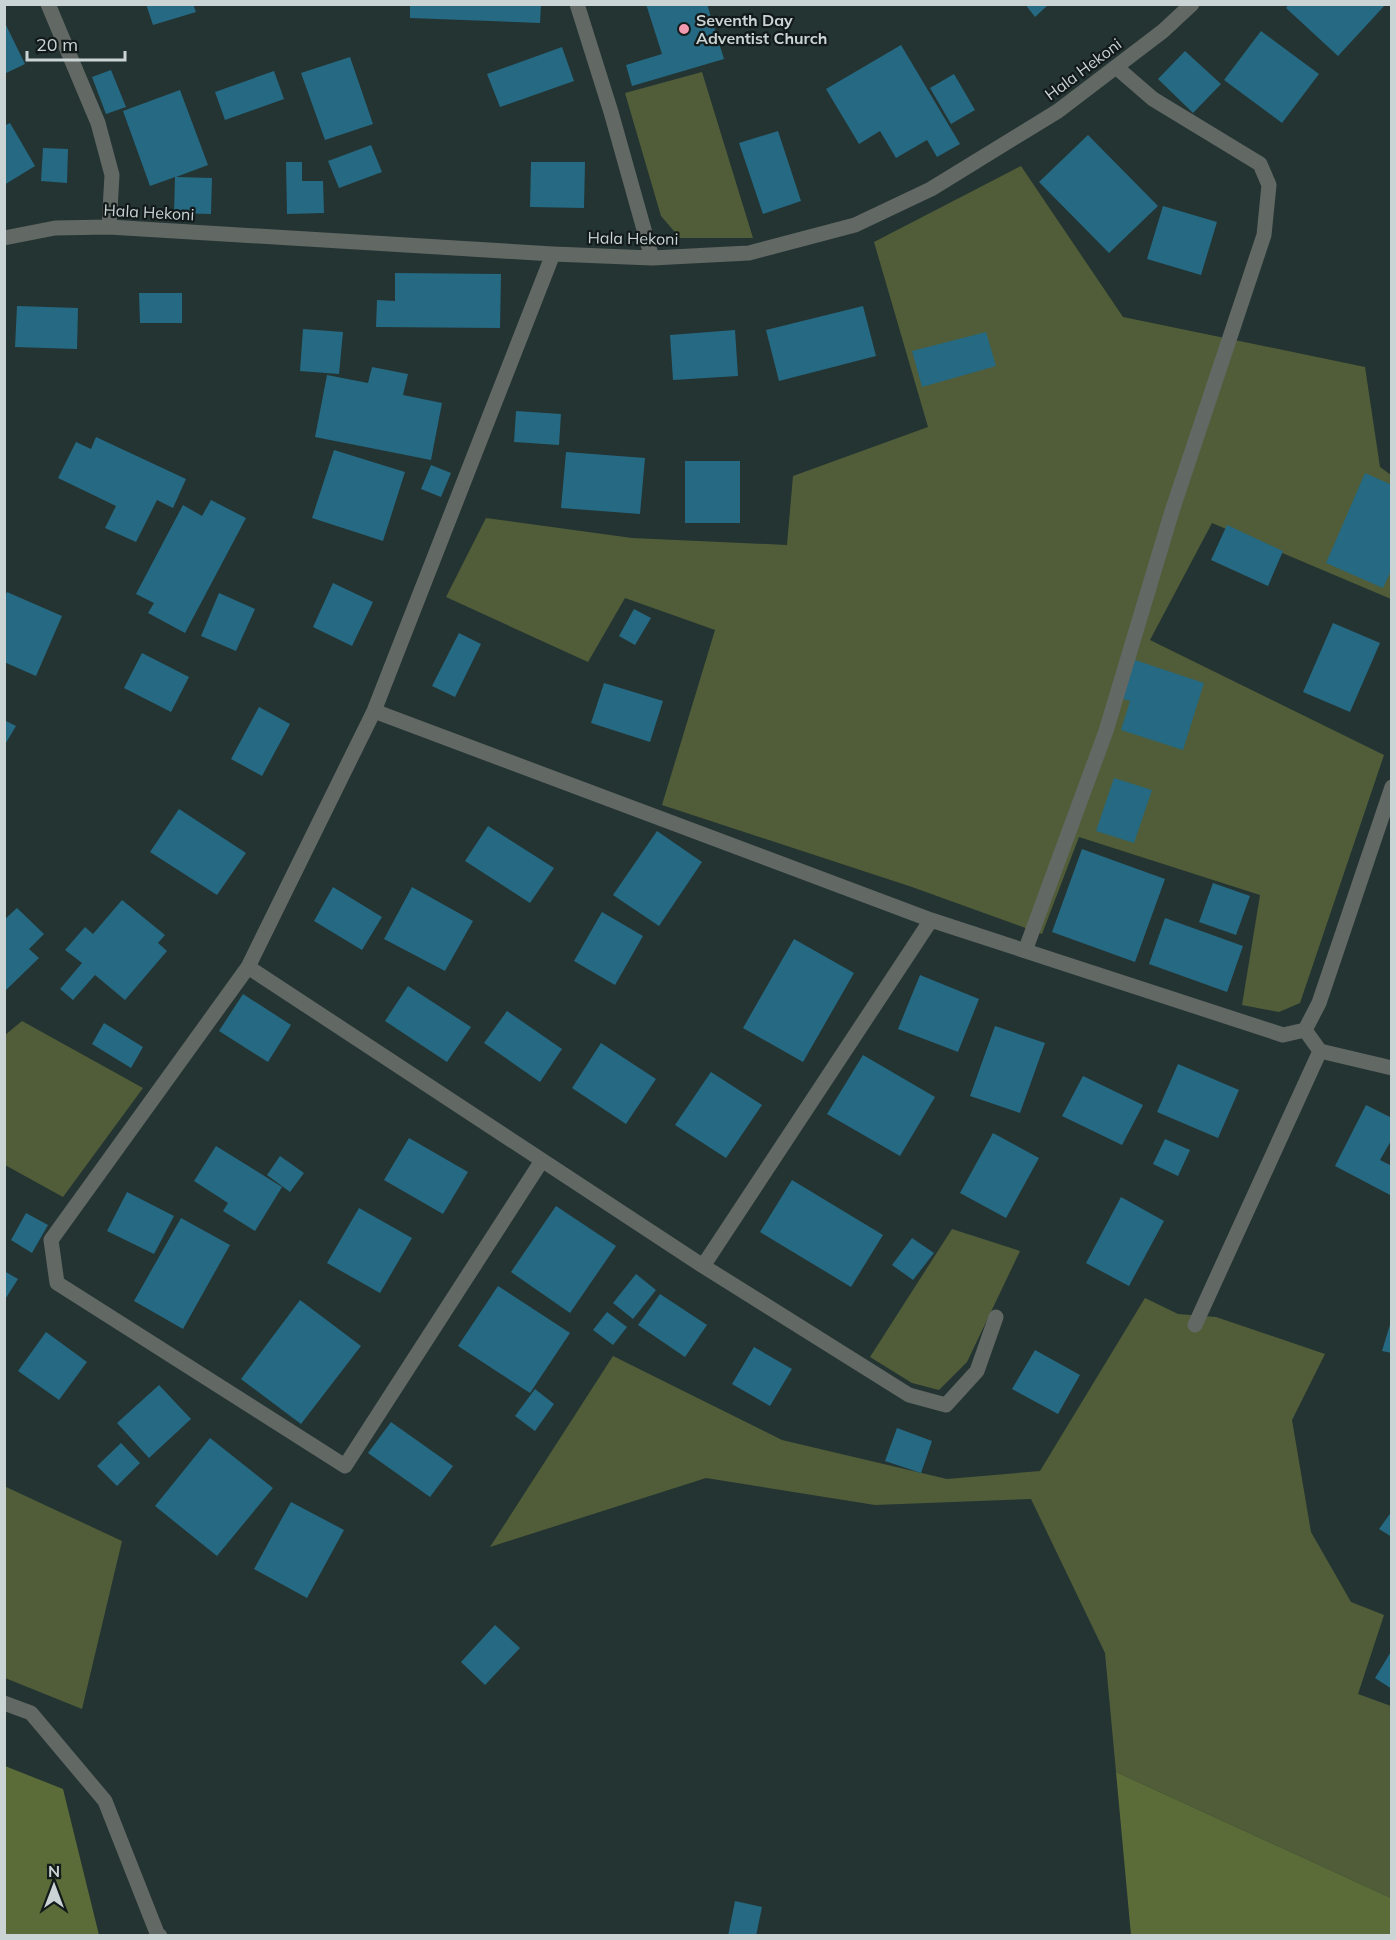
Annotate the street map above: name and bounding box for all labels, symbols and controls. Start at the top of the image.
place label: Seventh Day Adventist Church [696,10,827,48]
marker: Seventh Day Adventist Church [677,22,691,36]
scale bar [27,24,124,62]
text: 20 m [36,33,78,56]
street label: Hala Hekoni [1041,34,1125,104]
street label: Hala Hekoni [103,200,195,224]
street label: Hala Hekoni [587,227,679,249]
north arrow [24,1856,84,1916]
text: N [48,1861,60,1881]

